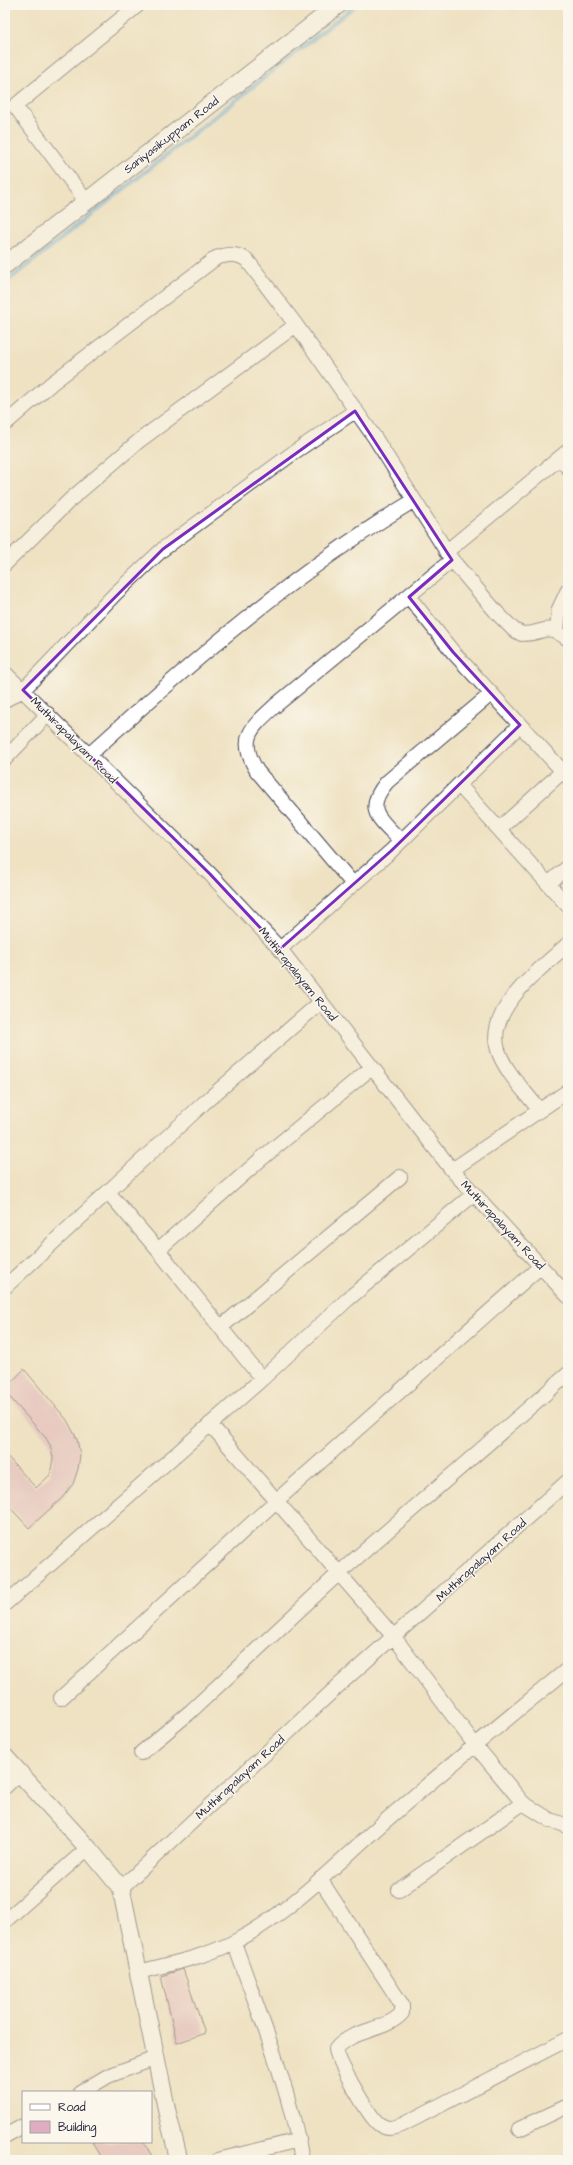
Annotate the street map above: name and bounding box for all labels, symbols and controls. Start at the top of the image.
street label: Saniyasikuppam Road [120,93,223,179]
street label: Muthirapalayam Road [26,693,121,788]
street label: Muthirapalayam Road [254,924,341,1026]
street label: Muthirapalayam Road [456,1177,549,1274]
street label: Muthirapalayam Road [432,1515,531,1606]
street label: Muthirapalayam Road [192,1731,289,1824]
legend [22,2091,152,2143]
text: Road [58,2099,86,2116]
text: Building [58,2119,96,2137]

